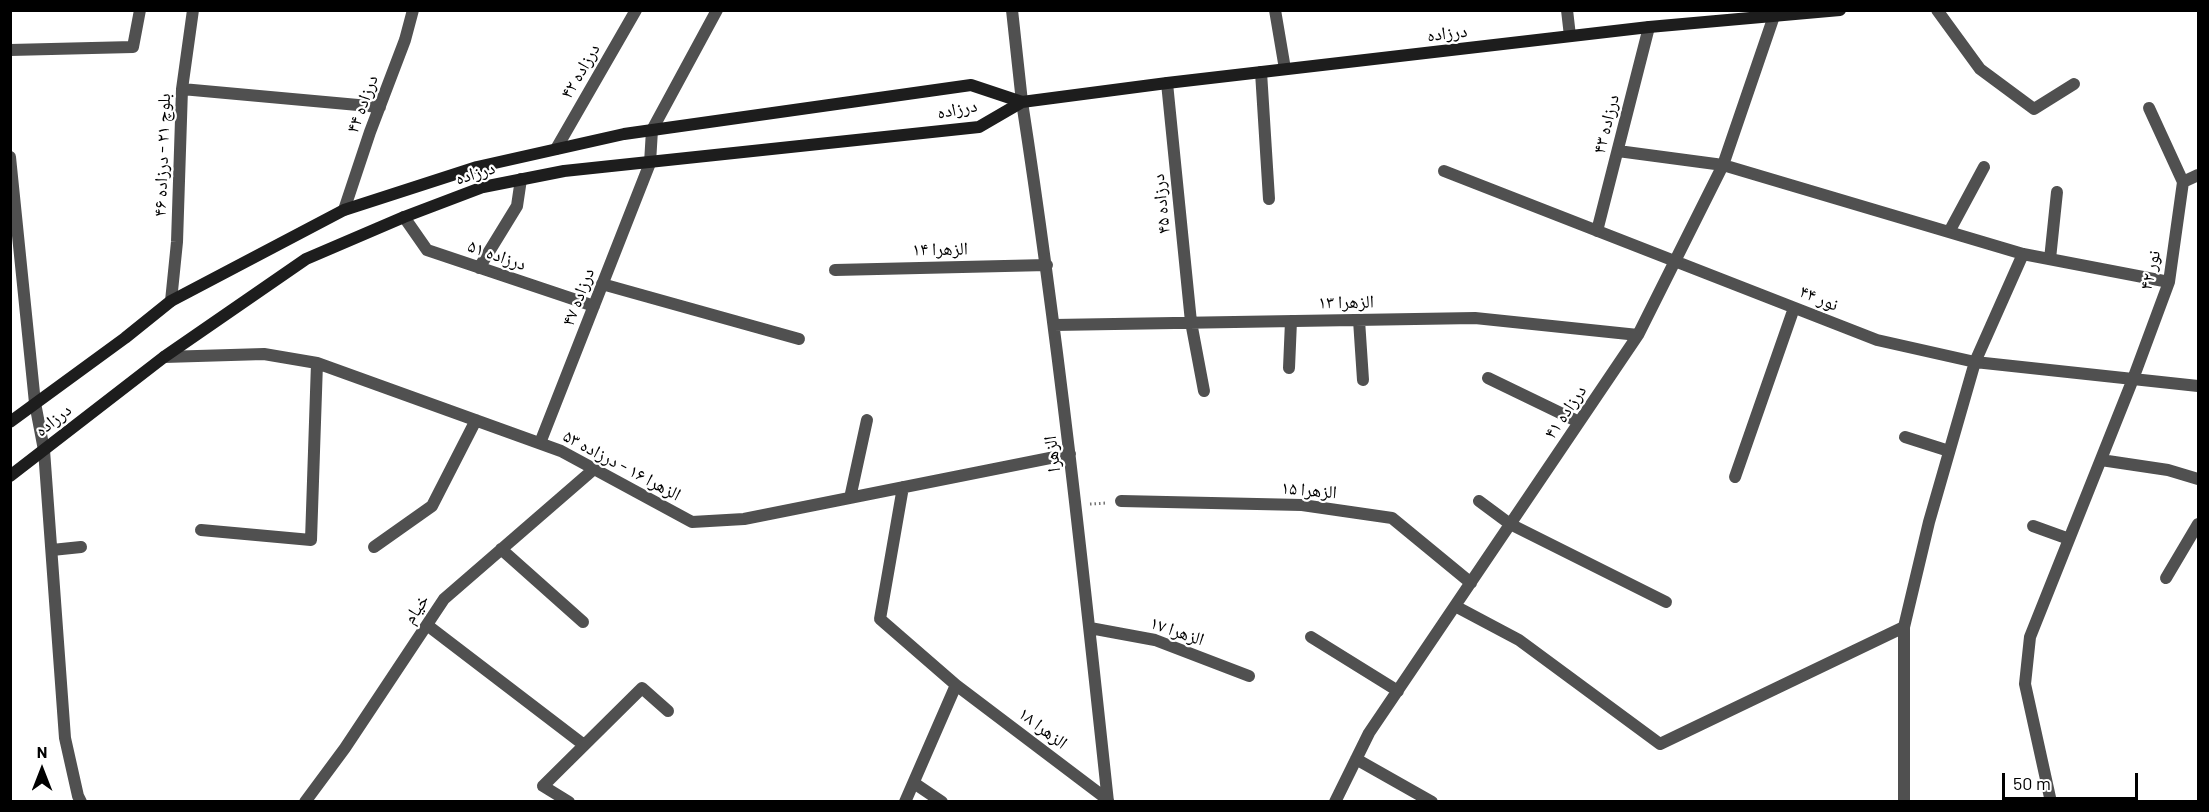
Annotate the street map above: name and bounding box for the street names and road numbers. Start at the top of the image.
street label: درزاده [1426,20,1468,46]
street label: درزاده ۴۲ [556,40,604,102]
street label: درزاده ۴۴ [342,72,382,136]
street label: درزاده ۴۳ [1588,92,1624,156]
street label: بلوچ ۲۱ - درزاده ۴۶ [149,93,175,217]
street label: درزاده [935,95,979,123]
street label: درزاده [453,157,497,189]
street label: درزاده ۴۵ [1147,173,1175,235]
street label: درزاده ۵۱ [465,235,529,275]
street label: الزهرا ۱۴ [912,238,968,260]
street label: نور ۴۲ [2135,248,2165,292]
street label: درزاده ۴۷ [557,265,599,329]
street label: نور ۴۴ [1796,280,1842,316]
street label: الزهرا ۱۳ [1318,291,1374,313]
street label: درزاده ۴۱ [1539,381,1591,443]
street label: درزاده [30,399,76,441]
street label: الزهرا ۱۶ - درزاده ۵۳ [559,425,685,505]
street label: الزهرا [1039,435,1065,473]
street label: الزهرا ۱۵ [1280,477,1338,503]
street label: خیام [398,590,434,628]
street label: الزهرا ۱۷ [1147,612,1207,650]
street label: الزهرا ۱۸ [1014,703,1072,753]

